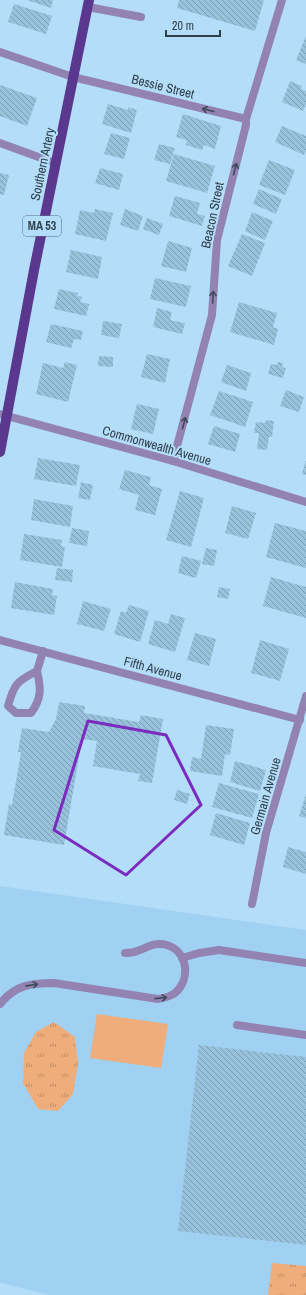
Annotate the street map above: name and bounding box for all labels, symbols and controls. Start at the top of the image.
scale bar [166,12,220,38]
text: 20 m [172,18,194,34]
street label: Bessie Street [130,70,196,102]
one-way arrow [202,105,215,113]
street label: Southern Artery [26,125,59,202]
one-way arrow [231,163,239,176]
street label: Beacon Street [197,180,228,250]
road number: MA 53 [23,216,61,236]
one-way arrow [210,291,217,304]
one-way arrow [180,417,188,430]
street label: Commonwealth Avenue [100,422,213,469]
street label: Fifth Avenue [122,653,184,684]
street label: Germain Avenue [246,755,285,837]
one-way arrow [25,981,38,989]
one-way arrow [154,994,167,1002]

